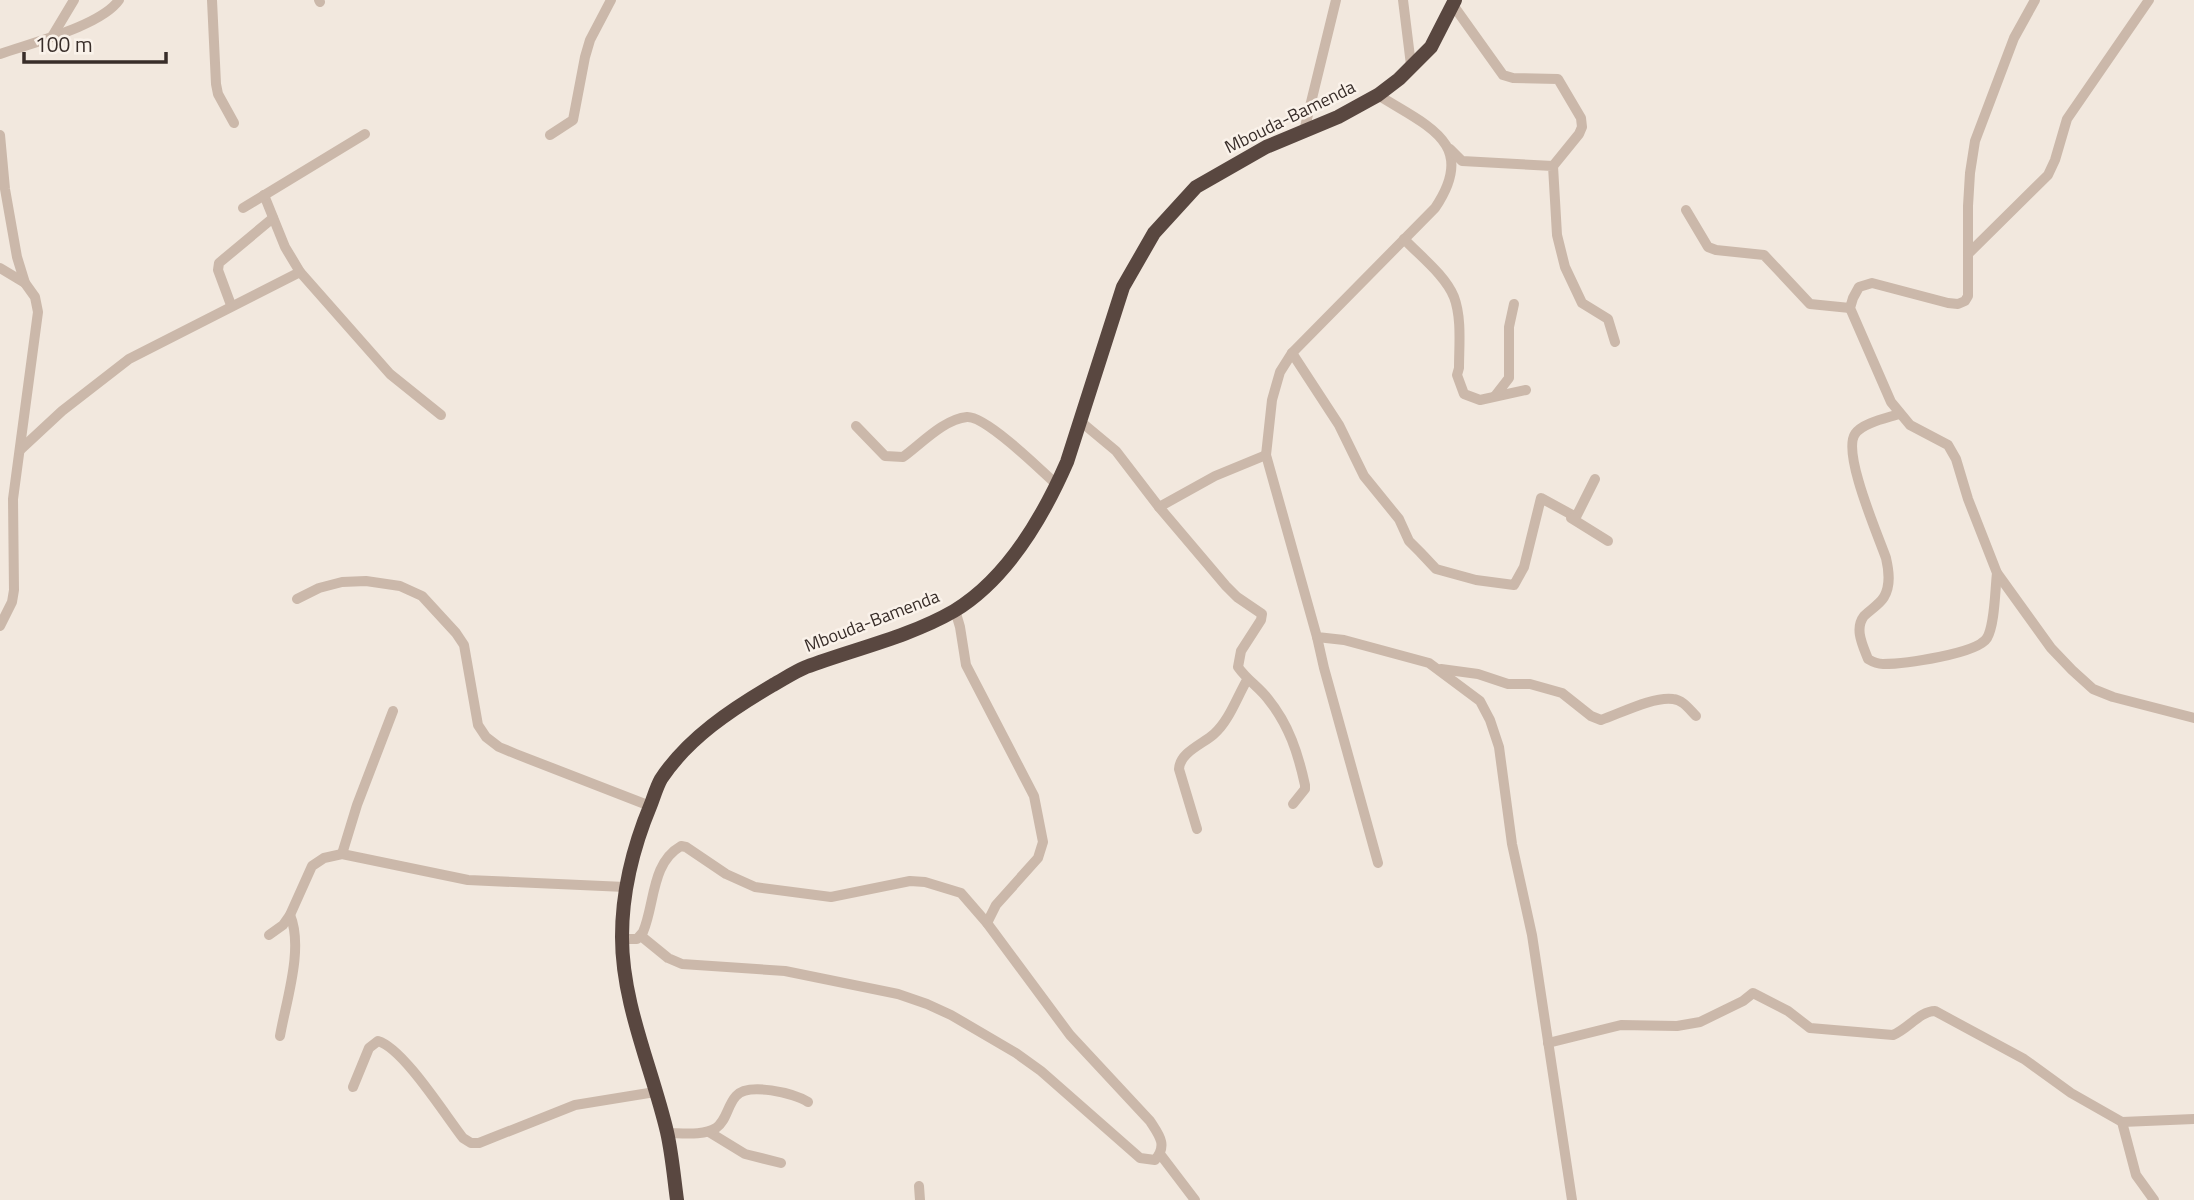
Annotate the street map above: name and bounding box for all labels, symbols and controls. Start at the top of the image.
scale bar [24,21,166,65]
text: 100 m [35,28,92,60]
street label: Mbouda-Bamenda [1220,73,1360,160]
street label: Mbouda-Bamenda [800,582,943,659]

